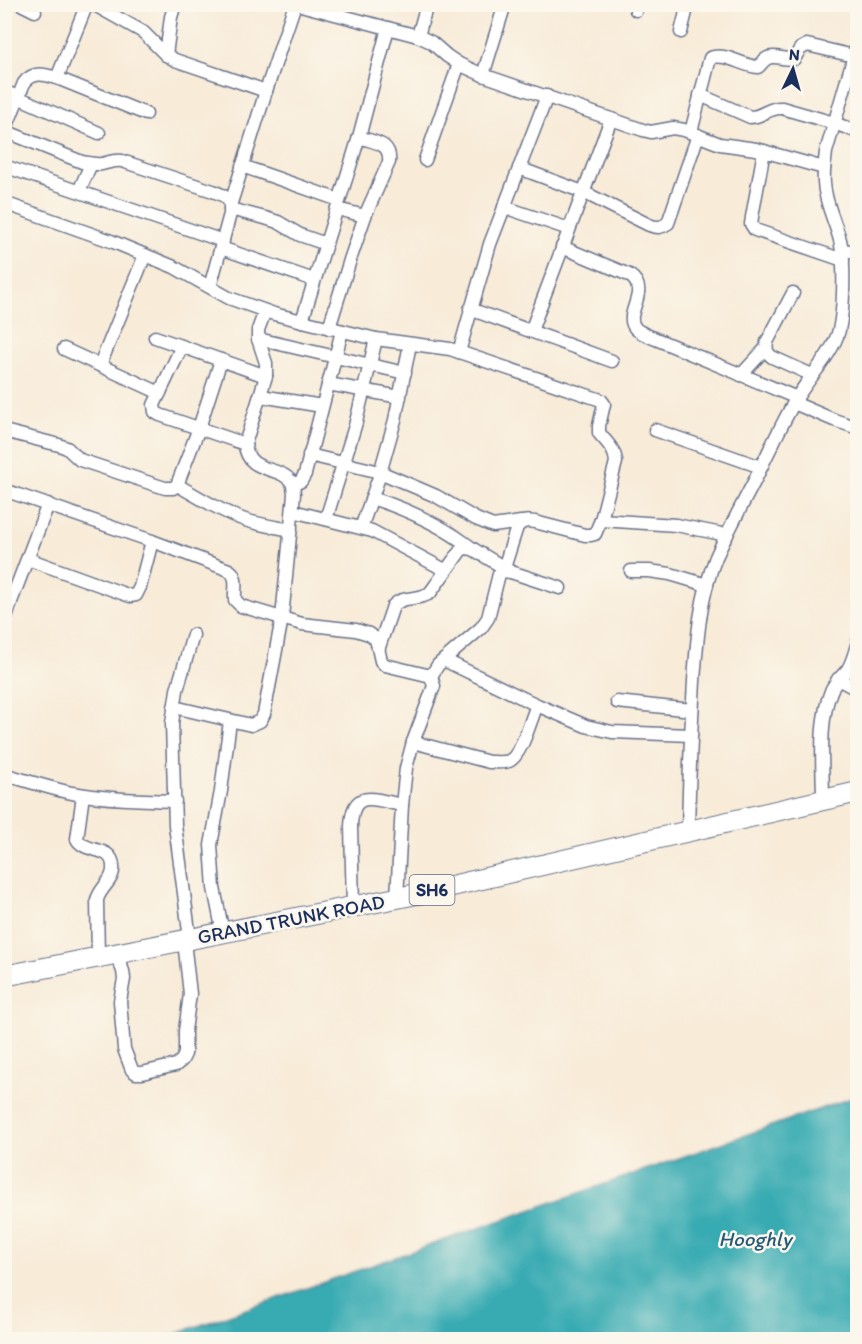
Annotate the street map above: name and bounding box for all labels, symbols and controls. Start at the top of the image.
north arrow [763,39,823,99]
text: N [788,45,800,64]
road number: SH6 [410,875,454,905]
street label: GRAND TRUNK ROAD [195,889,387,949]
water label: Hooghly [718,1226,794,1251]

